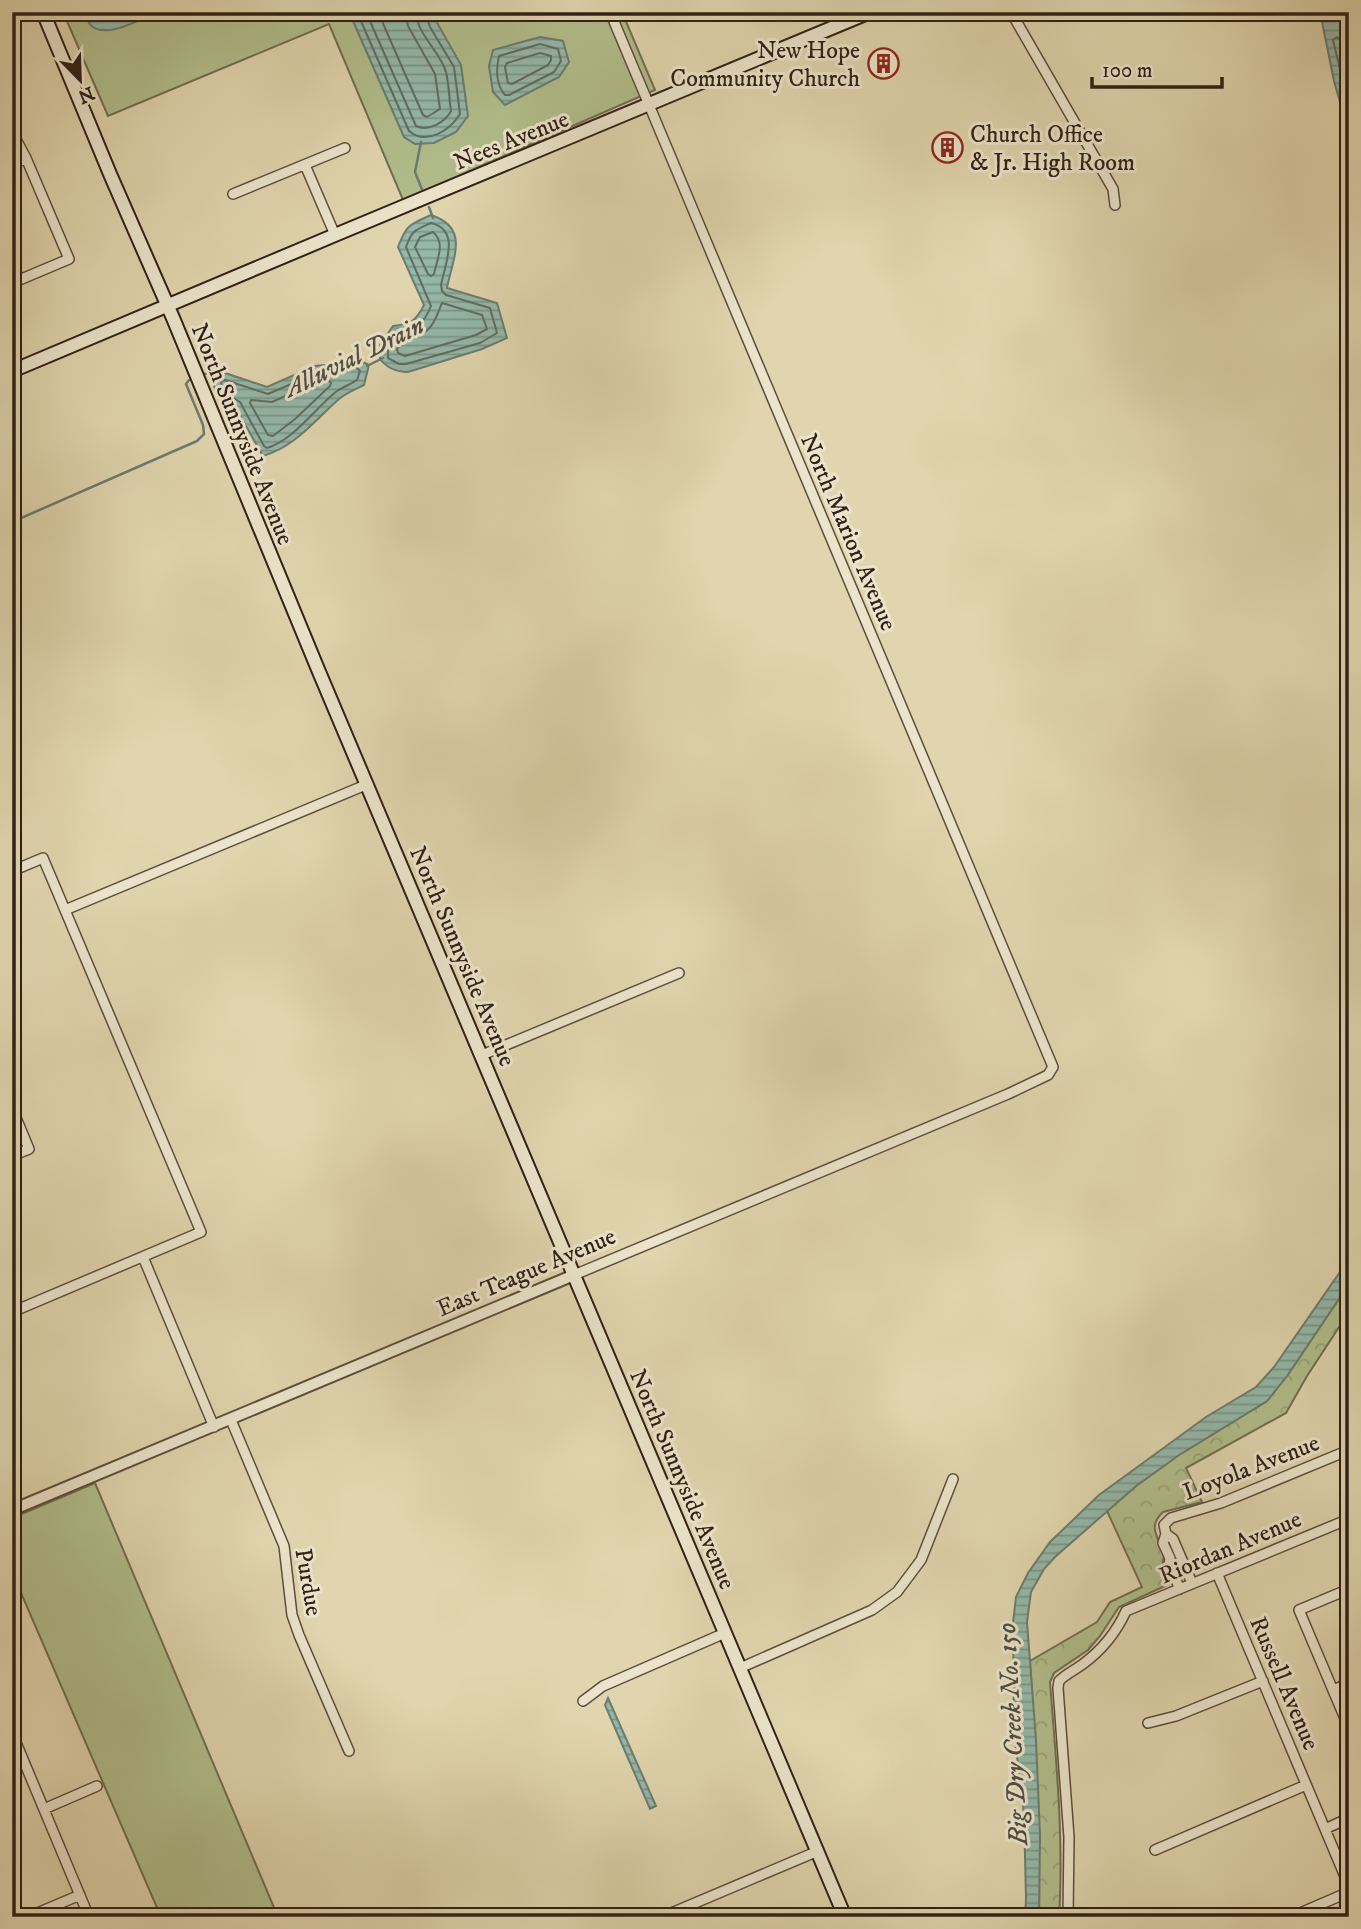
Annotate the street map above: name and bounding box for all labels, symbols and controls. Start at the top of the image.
place label: New Hope Community Church [670,36,860,94]
north arrow [46,46,116,116]
scale bar [1092,46,1221,90]
building icon: New Hope Community Church [866,47,900,81]
text: 100 m [1102,58,1153,84]
text: N [74,81,98,108]
street label: Nees Avenue [449,104,573,178]
place label: Church Office & Jr. High Room [970,120,1135,178]
building icon: Church Office & Jr. High Room [930,131,964,165]
water label: Alluvial Drain [277,309,430,407]
street label: North Sunnyside Avenue [184,319,300,549]
street label: North Marion Avenue [793,429,903,635]
street label: North Sunnyside Avenue [402,842,522,1071]
street label: East Teague Avenue [432,1222,620,1324]
street label: North Sunnyside Avenue [622,1365,742,1594]
street label: Loyola Avenue [1179,1428,1324,1508]
street label: Riordan Avenue [1155,1504,1306,1591]
street label: Purdue [287,1546,329,1618]
street label: Russell Avenue [1242,1612,1326,1755]
water label: Big Dry Creek No. 150 [991,1622,1036,1847]

